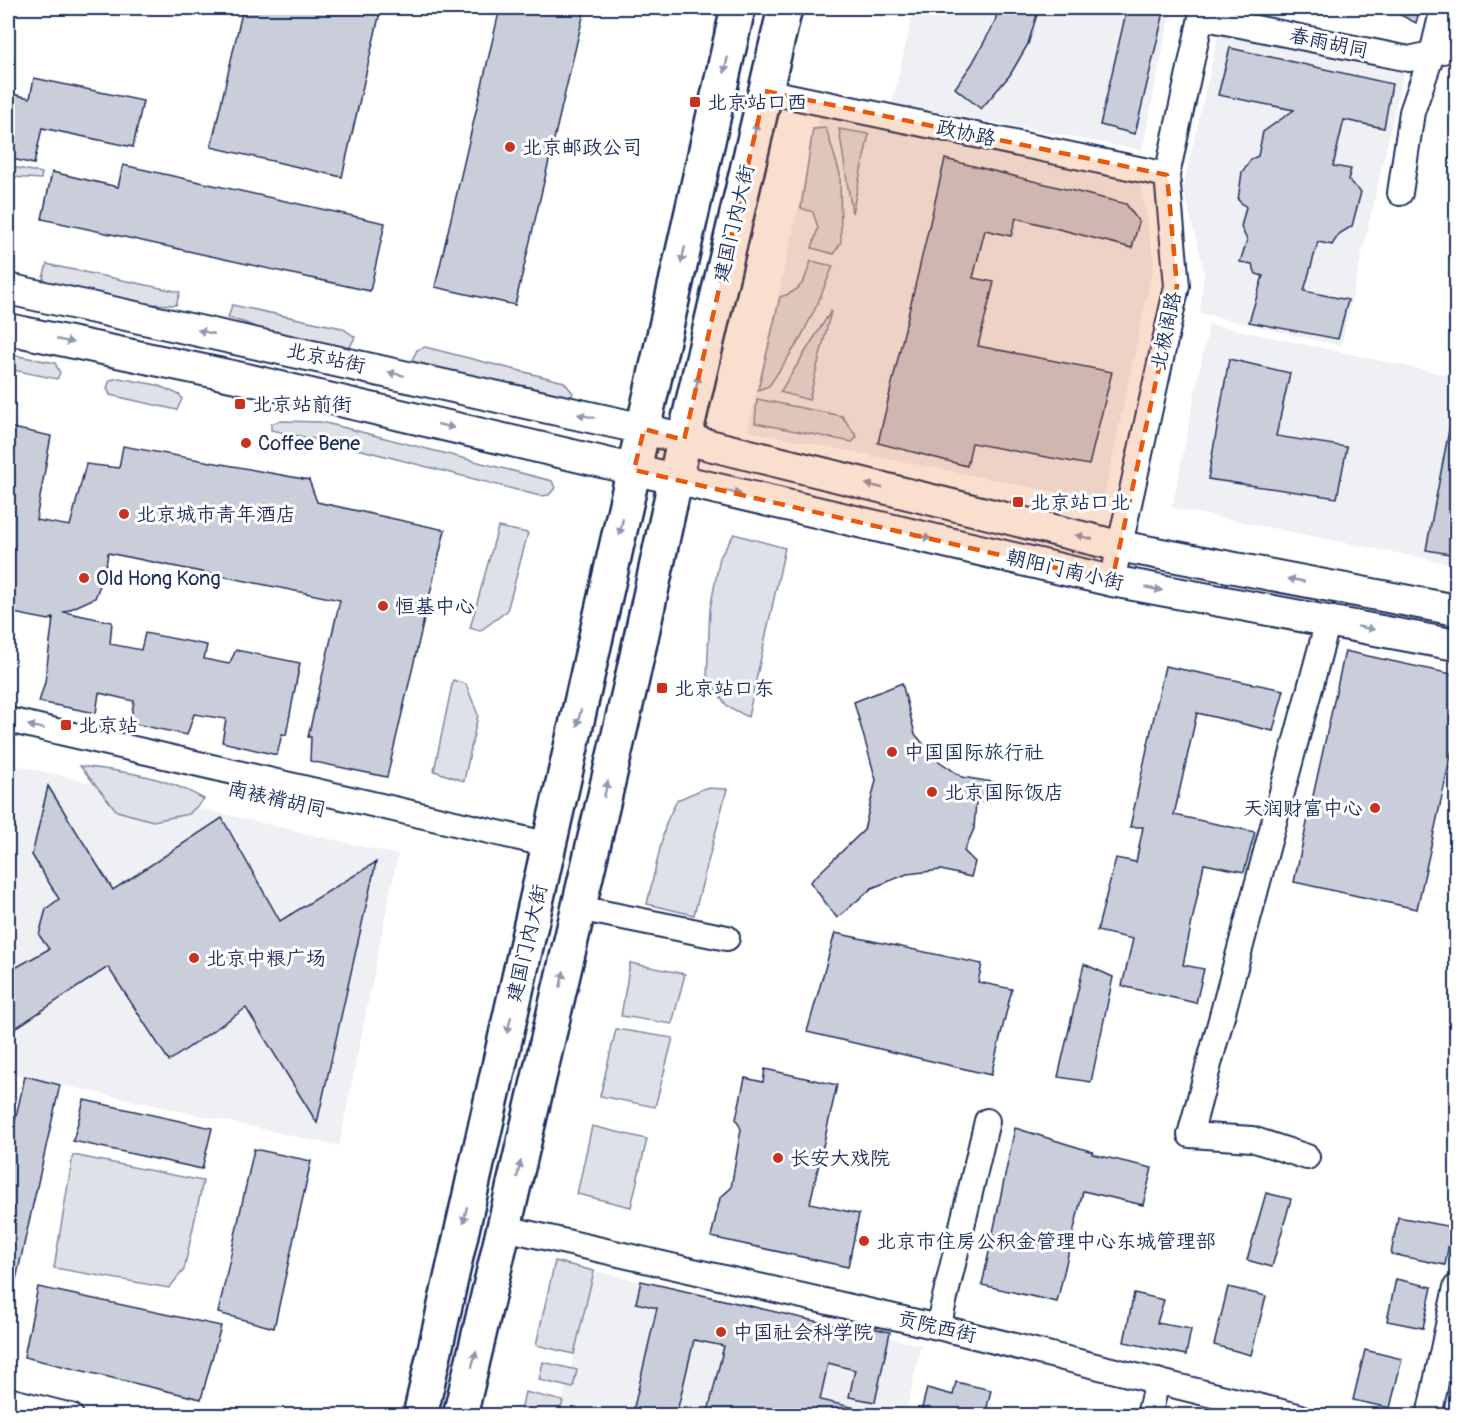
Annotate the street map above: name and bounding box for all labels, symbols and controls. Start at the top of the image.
street label: 春雨胡同 [1287,22,1371,64]
one-way arrow [721,55,730,74]
place label: 北京站口西 [707,90,807,115]
marker: 北京站口西 [688,95,702,109]
street label: 政协路 [934,115,999,152]
one-way arrow [751,122,761,141]
place label: 北京邮政公司 [522,135,642,160]
marker: 北京邮政公司 [503,140,517,154]
street label: 建国门内大街 [708,162,760,284]
one-way arrow [678,246,687,265]
street label: 北极阁路 [1145,288,1187,373]
one-way arrow [197,326,215,336]
one-way arrow [55,337,74,346]
street label: 北京站街 [284,337,368,379]
one-way arrow [386,369,405,378]
one-way arrow [693,373,702,392]
place label: 北京站前街 [252,392,352,417]
marker: 北京站前街 [233,397,247,411]
one-way arrow [577,411,596,420]
one-way arrow [437,422,456,432]
place label: Coffee Bene [258,431,360,456]
marker: Coffee Bene [239,436,253,450]
one-way arrow [865,480,884,490]
one-way arrow [724,488,742,498]
place label: 北京站口北 [1030,490,1130,515]
marker: 北京站口北 [1011,495,1025,509]
place label: 北京城市青年酒店 [136,502,296,527]
marker: 北京城市青年酒店 [117,507,131,521]
one-way arrow [616,518,626,537]
one-way arrow [914,532,932,542]
one-way arrow [1075,532,1093,541]
street label: 朝阳门南小街 [1004,544,1126,596]
place label: Old Hong Kong [96,566,221,591]
marker: Old Hong Kong [77,571,91,585]
one-way arrow [1286,575,1305,584]
one-way arrow [1145,585,1164,594]
place label: 恒基中心 [395,594,475,619]
marker: 恒基中心 [376,599,390,613]
one-way arrow [1357,624,1376,633]
place label: 北京站口东 [674,676,774,701]
marker: 北京站口东 [655,681,669,695]
one-way arrow [573,708,583,727]
place label: 北京站 [78,713,138,738]
marker: 北京站 [59,718,73,732]
one-way arrow [26,721,45,731]
place label: 中国国际旅行社 [904,740,1044,765]
marker: 中国国际旅行社 [885,745,899,759]
street label: 南裱褙胡同 [225,776,329,822]
one-way arrow [602,780,612,798]
place label: 北京国际饭店 [944,780,1064,805]
marker: 北京国际饭店 [925,785,939,799]
place label: 天润财富中心 [1243,796,1363,821]
marker: 天润财富中心 [1368,801,1382,815]
street label: 建国门内大街 [501,882,553,1004]
place label: 北京中粮广场 [206,946,326,971]
marker: 北京中粮广场 [187,951,201,965]
one-way arrow [558,969,567,988]
one-way arrow [503,1016,513,1034]
place label: 长安大戏院 [790,1146,890,1171]
marker: 长安大戏院 [771,1151,785,1165]
one-way arrow [514,1160,524,1178]
one-way arrow [460,1206,470,1224]
place label: 北京市住房公积金管理中心东城管理部 [876,1229,1216,1254]
marker: 北京市住房公积金管理中心东城管理部 [857,1234,871,1248]
street label: 贡院西街 [895,1306,979,1348]
place label: 中国社会科学院 [733,1320,873,1345]
marker: 中国社会科学院 [714,1325,728,1339]
one-way arrow [469,1349,479,1368]

